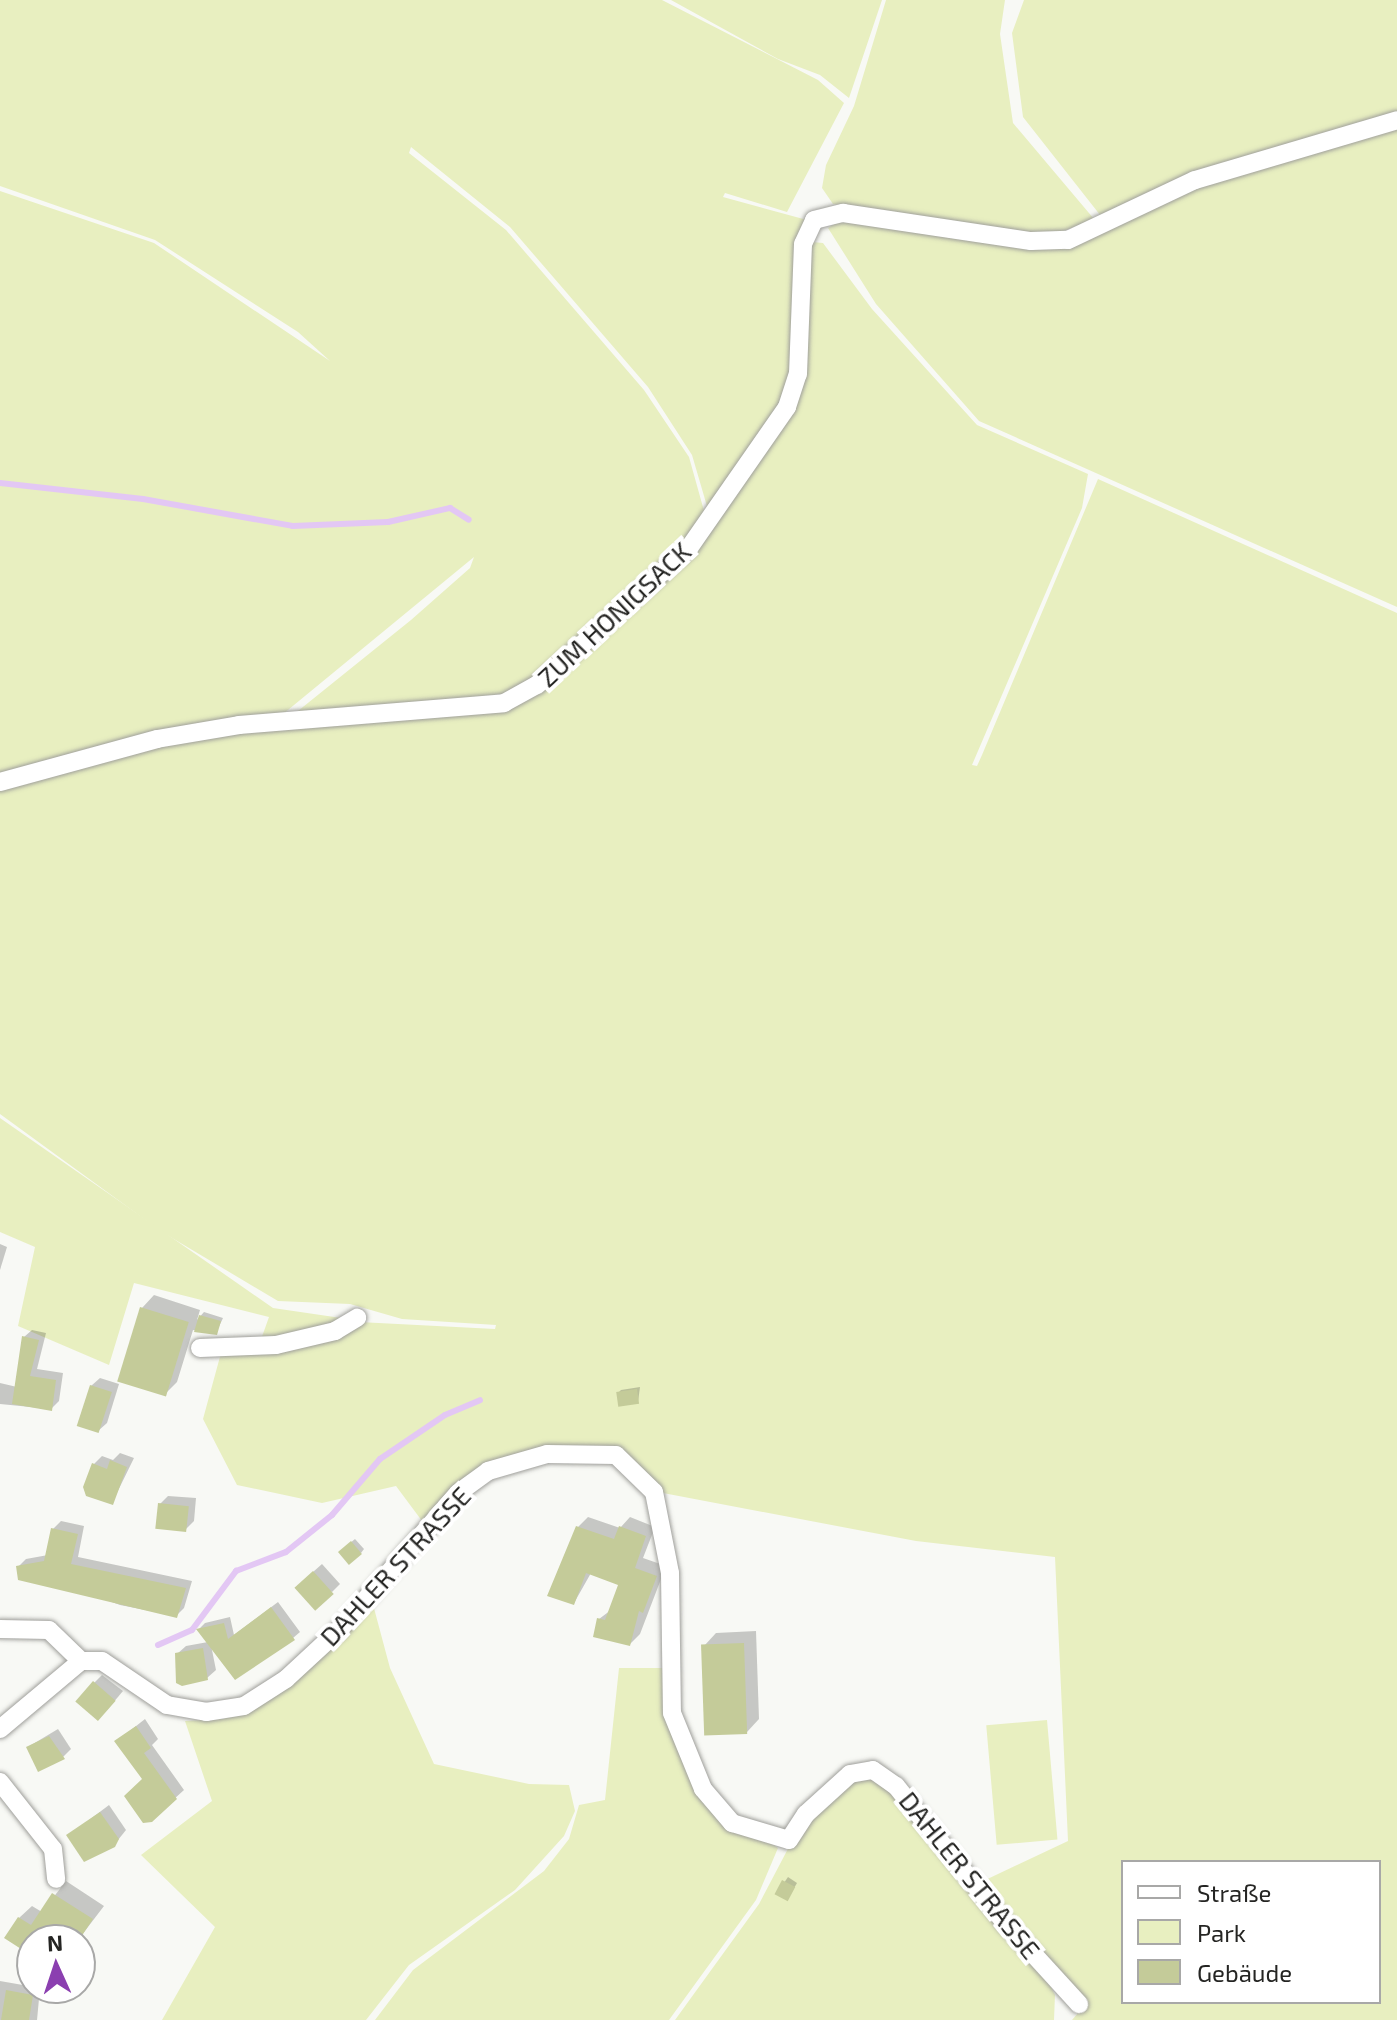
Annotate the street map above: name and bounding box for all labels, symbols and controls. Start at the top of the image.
street label: ZUM HONIGSACK [531,535,697,693]
street label: DAHLER STRASSE [313,1480,477,1652]
street label: DAHLER STRASSE [893,1785,1047,1965]
legend [1121,1860,1381,2004]
text: Straße [1197,1878,1271,1907]
text: Park [1197,1918,1246,1947]
north arrow [16,1924,96,2004]
text: N [46,1929,63,1955]
text: Gebäude [1197,1958,1292,1987]

